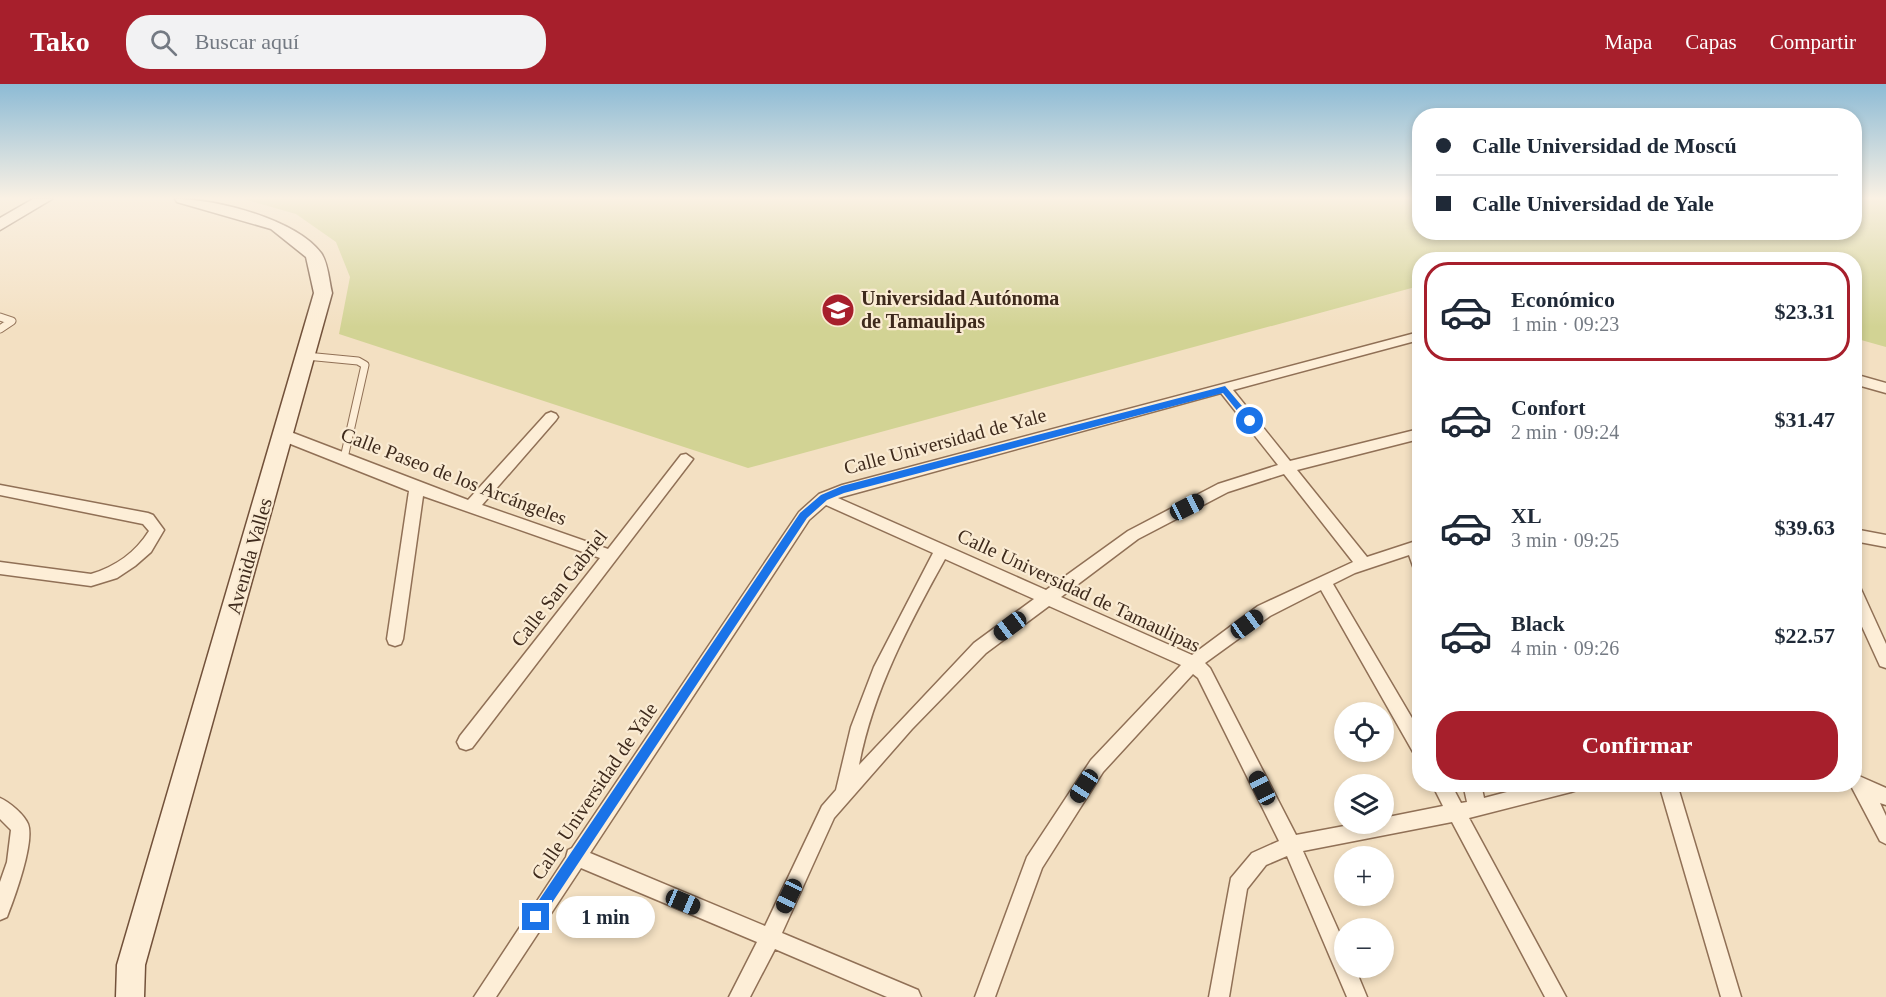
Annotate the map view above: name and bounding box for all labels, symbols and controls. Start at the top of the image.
search box [126,15,546,69]
text: Tako [30,26,90,57]
icon: search [147,26,180,59]
text: Buscar aquí [195,29,299,54]
text: Mapa [1605,30,1652,54]
text: Capas [1685,30,1737,54]
text: Compartir [1770,30,1856,54]
text: Calle Universidad de Moscú [1472,133,1737,158]
text: Calle Universidad de Yale [1472,191,1714,216]
icon: car [1439,285,1493,339]
place label: Universidad Autónoma de Tamaulipas [861,287,1059,333]
text: Económico [1511,287,1615,312]
school or university icon: Universidad Autónoma de Tamaulipas [820,292,856,328]
text: $23.31 [1775,299,1835,324]
text: 1 min · 09:23 [1511,313,1619,335]
icon: car [1439,393,1493,447]
text: Confort [1511,395,1586,420]
street label: Calle Universidad de Yale [841,403,1049,479]
route start [1236,407,1263,434]
text: $31.47 [1775,407,1835,432]
text: 2 min · 09:24 [1511,421,1619,443]
street label: Calle Paseo de los Arcángeles [338,423,570,530]
car [1167,491,1207,523]
street label: Avenida Valles [222,495,276,617]
icon: car [1439,501,1493,555]
text: XL [1511,503,1542,528]
text: $39.63 [1775,515,1835,540]
street label: Calle Universidad de Tamaulipas [954,524,1204,657]
street label: Calle San Gabriel [507,525,612,651]
text: 3 min · 09:25 [1511,529,1619,551]
car [1227,606,1267,642]
car [990,608,1030,644]
icon: car [1439,609,1493,663]
text: Black [1511,611,1565,636]
text: $22.57 [1775,623,1835,648]
text: 4 min · 09:26 [1511,637,1619,659]
street label: Calle Universidad de Yale [526,698,662,884]
map controls [1334,702,1394,978]
button: locate [1334,702,1394,762]
button: Confirmar [1436,711,1838,780]
car [1067,766,1101,806]
car [1246,768,1278,808]
button: layers [1334,774,1394,834]
button: + [1334,846,1394,906]
car [773,876,805,916]
car [663,887,703,917]
callout: 1 min [557,896,656,938]
route end [522,903,549,930]
text: 1 min [581,906,630,928]
button: − [1334,918,1394,978]

